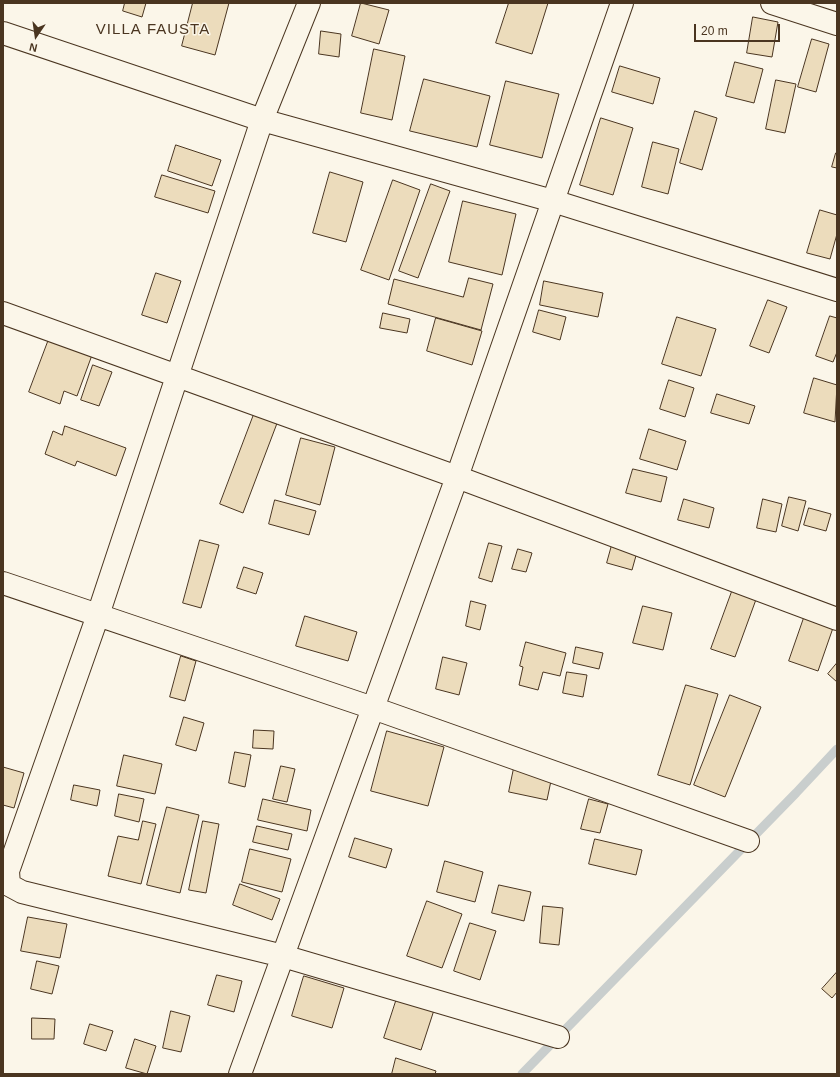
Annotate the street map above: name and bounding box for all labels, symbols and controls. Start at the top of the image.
north arrow [16,16,56,56]
scale bar [696,16,782,42]
district label: VILLA FAUSTA [96,21,210,39]
text: 20 m [701,24,728,38]
text: N [28,41,39,54]

